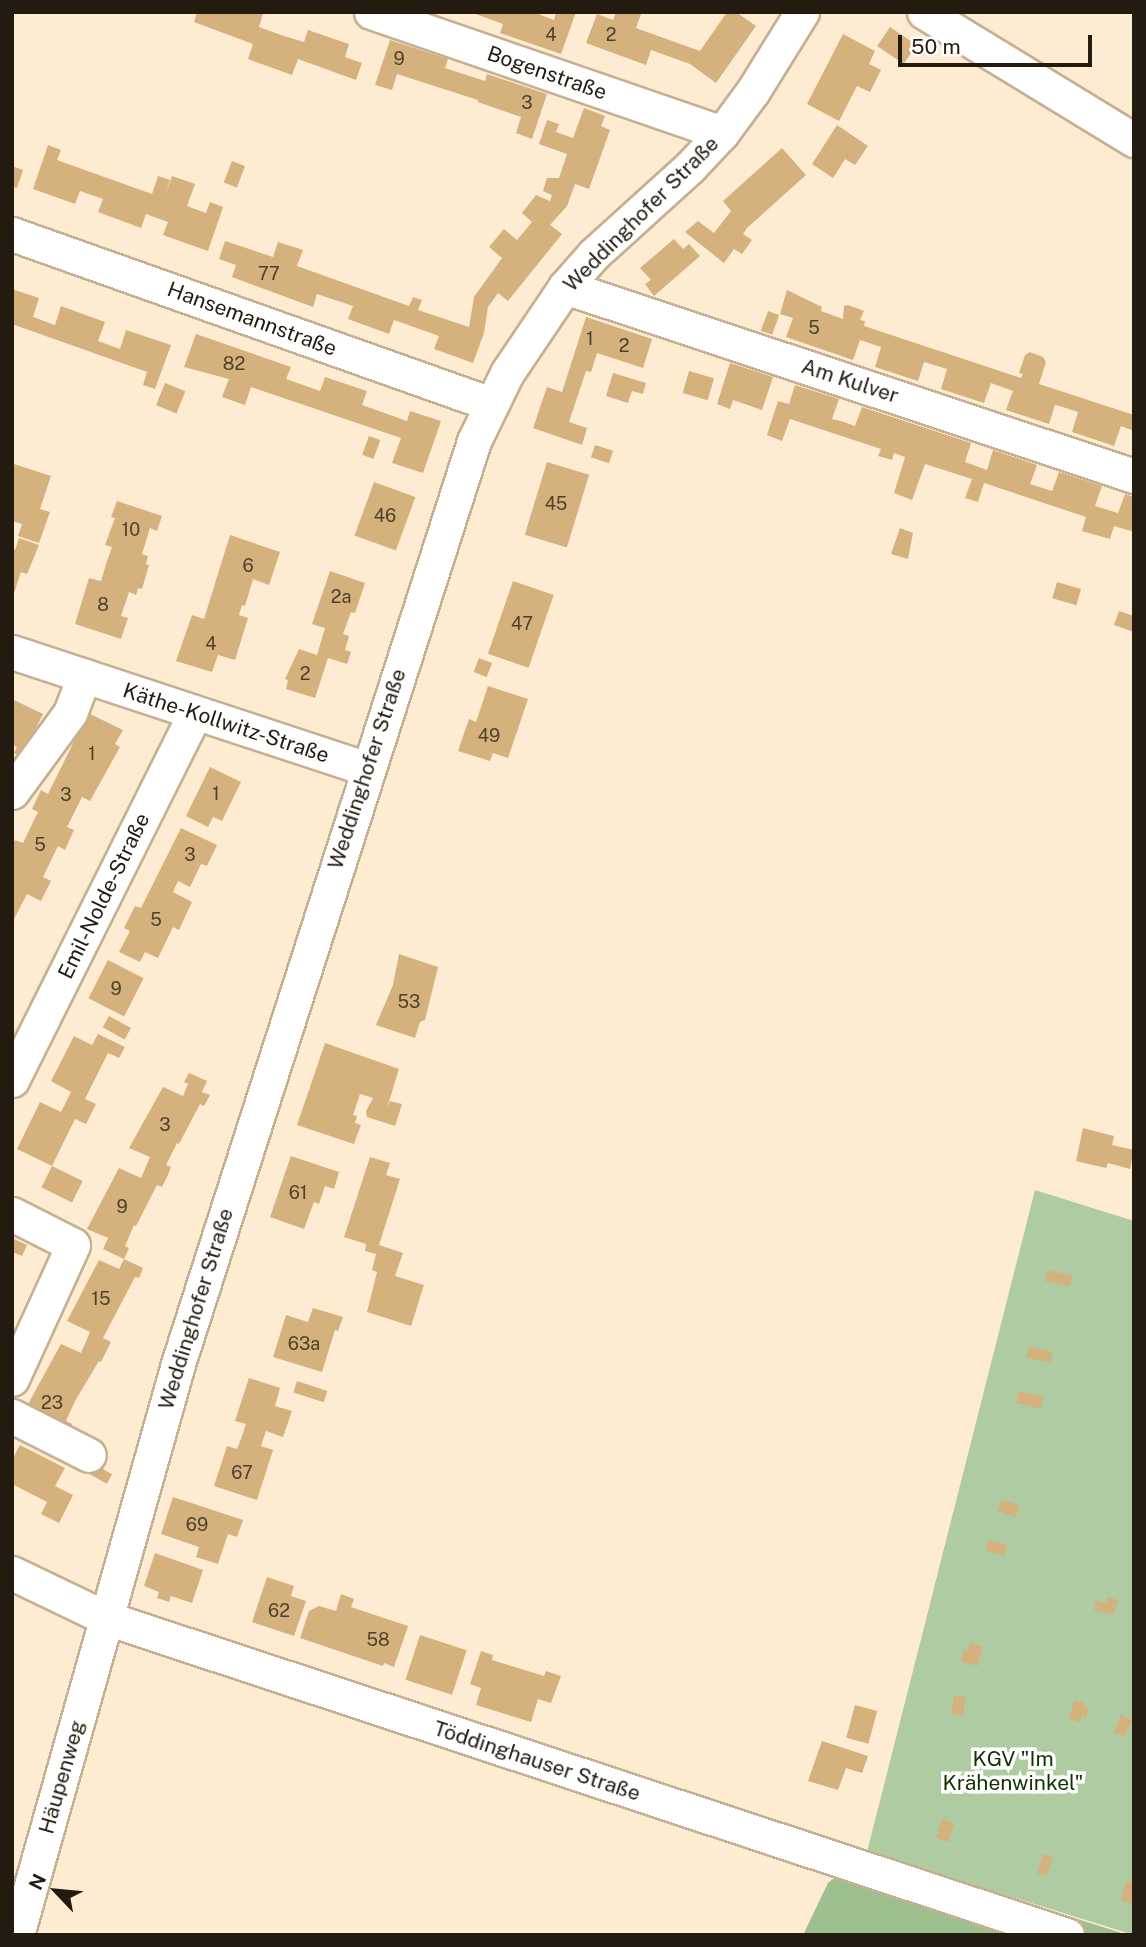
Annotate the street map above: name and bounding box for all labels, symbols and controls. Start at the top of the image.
scale bar [901,21,1095,65]
house number: 4 [545,24,557,46]
house number: 2 [606,24,616,46]
text: 50 m [911,34,961,59]
street label: Bogenstraße [484,41,610,105]
house number: 9 [393,48,405,70]
house number: 3 [521,92,533,114]
street label: Weddinghofer Straße [558,131,724,297]
house number: 77 [258,263,280,285]
street label: Hansemannstraße [164,277,340,361]
house number: 5 [808,317,820,339]
house number: 1 [586,328,594,350]
house number: 2 [619,335,629,357]
house number: 82 [223,353,245,375]
street label: Am Kulver [798,353,902,409]
house number: 45 [545,493,567,515]
house number: 46 [374,505,396,527]
house number: 10 [122,519,140,541]
house number: 6 [242,555,254,577]
house number: 2a [331,586,351,608]
house number: 8 [97,594,109,616]
house number: 47 [511,613,533,635]
house number: 4 [205,633,217,655]
house number: 2 [300,663,310,685]
street label: Weddinghofer Straße [323,666,411,872]
street label: Käthe-Kollwitz-Straße [120,678,332,768]
house number: 49 [478,725,500,747]
house number: 1 [88,743,96,765]
house number: 1 [212,783,220,805]
house number: 3 [60,784,72,806]
street label: Emil-Nolde-Straße [53,809,155,983]
house number: 5 [34,834,46,856]
house number: 3 [184,844,196,866]
house number: 5 [150,909,162,931]
house number: 9 [110,978,122,1000]
house number: 53 [398,991,420,1013]
house number: 3 [159,1114,171,1136]
house number: 61 [289,1182,307,1204]
house number: 9 [116,1196,128,1218]
street label: Weddinghofer Straße [153,1205,239,1413]
house number: 15 [92,1288,110,1310]
house number: 63a [288,1333,320,1355]
house number: 23 [41,1392,63,1414]
house number: 67 [231,1462,253,1484]
house number: 69 [186,1514,208,1536]
house number: 62 [268,1600,290,1622]
house number: 58 [366,1629,390,1651]
street label: Töddinghauser Straße [430,1716,644,1806]
street label: Häupenweg [34,1717,90,1837]
park label: KGV "Im Krähenwinkel" [943,1746,1083,1796]
north arrow [21,1856,91,1926]
text: N [24,1870,50,1893]

